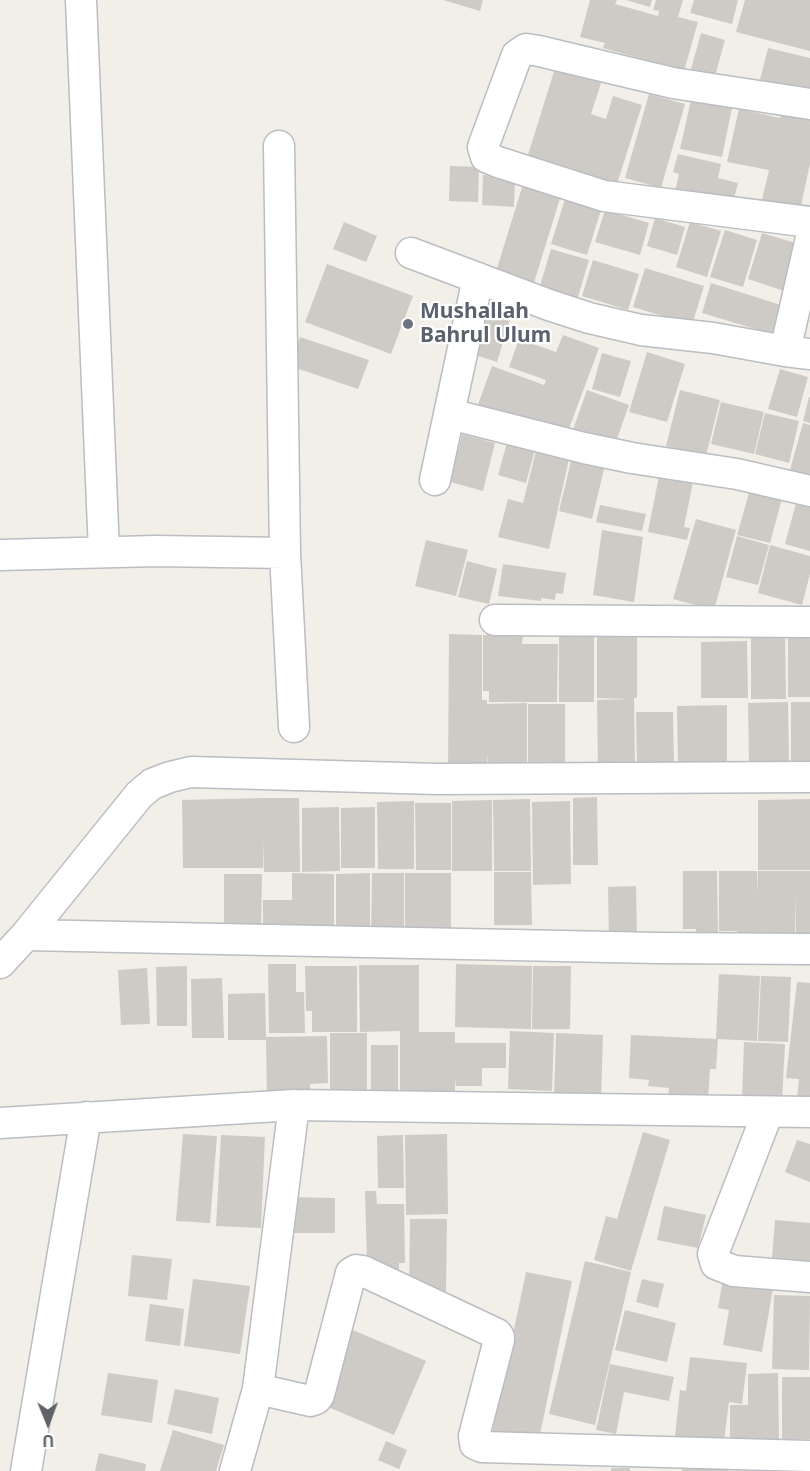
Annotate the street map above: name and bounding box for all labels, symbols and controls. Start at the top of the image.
place label: Mushallah Bahrul Ulum [420,299,551,349]
marker: Mushallah Bahrul Ulum [401,317,415,331]
north arrow [18,1393,78,1453]
text: U [42,1430,55,1452]

